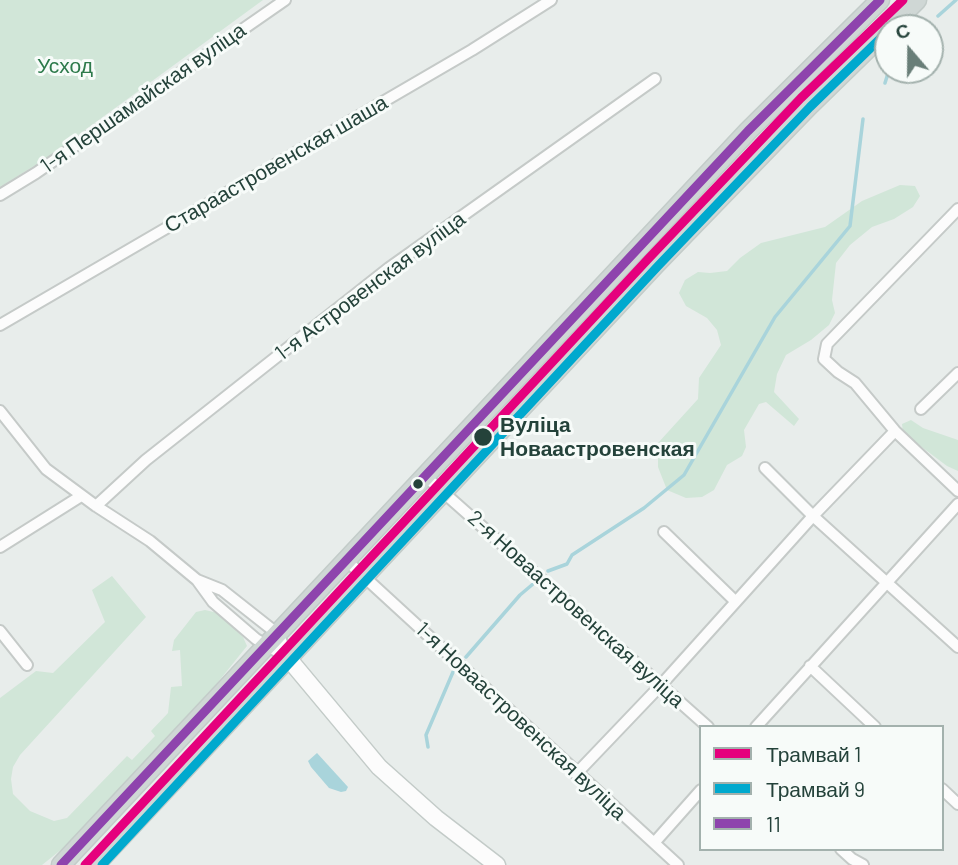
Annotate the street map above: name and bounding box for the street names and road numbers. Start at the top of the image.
street label: 1-я Першамайская вуліца [36,17,250,179]
street label: Стараастровенская шаша [160,90,392,238]
street label: 1-я Астровенская вуліца [270,206,470,366]
street label: 2-я Новаастровенская вуліца [463,505,689,713]
street label: 1-я Новаастровенская вуліца [410,617,632,825]

